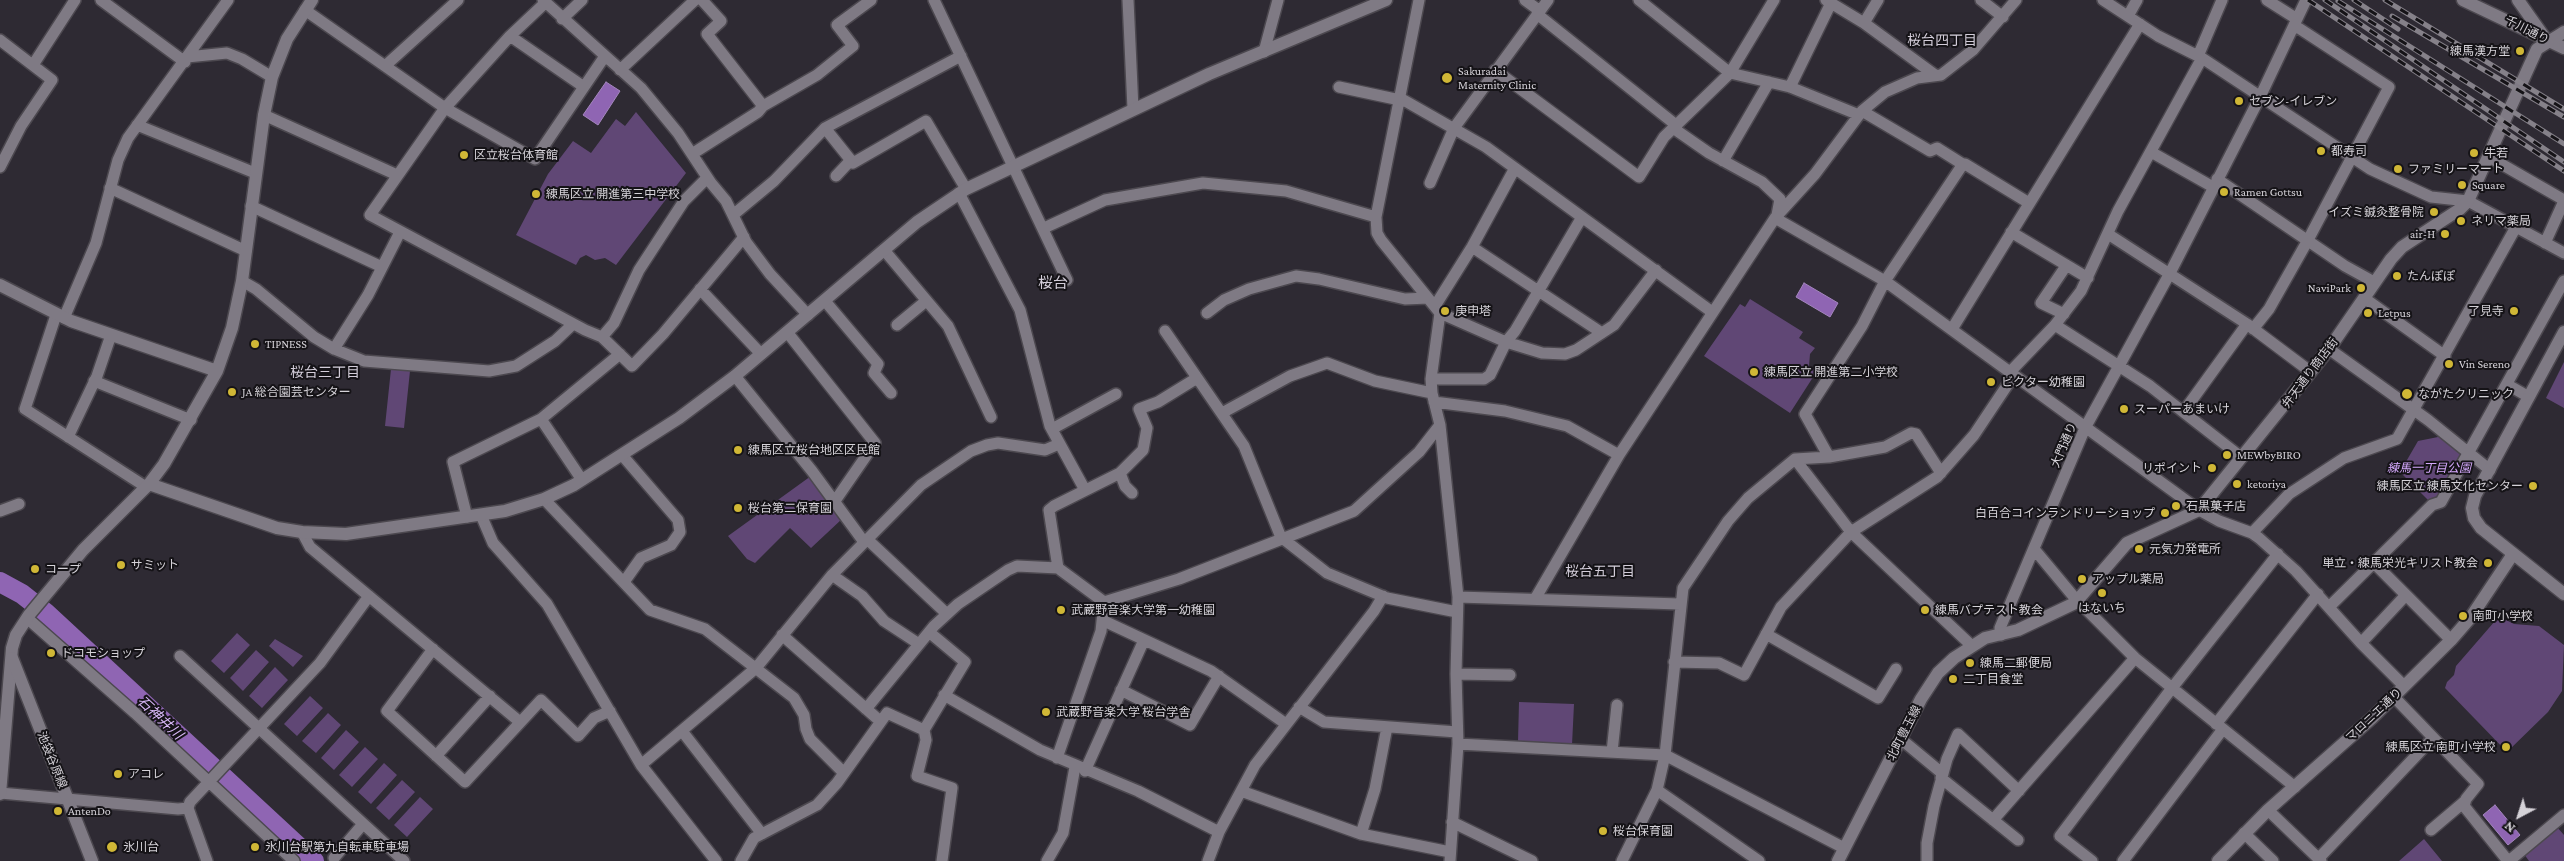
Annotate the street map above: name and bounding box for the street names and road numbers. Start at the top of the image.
street label: 千川通り [2502,13,2552,47]
street label: 弁天通り商店街 [2279,335,2341,411]
street label: 大門通り [2048,420,2080,470]
street label: マロニエ通り [2343,685,2405,745]
street label: 北町豊玉線 [1884,703,1924,763]
street label: 池袋谷原線 [34,729,70,791]

